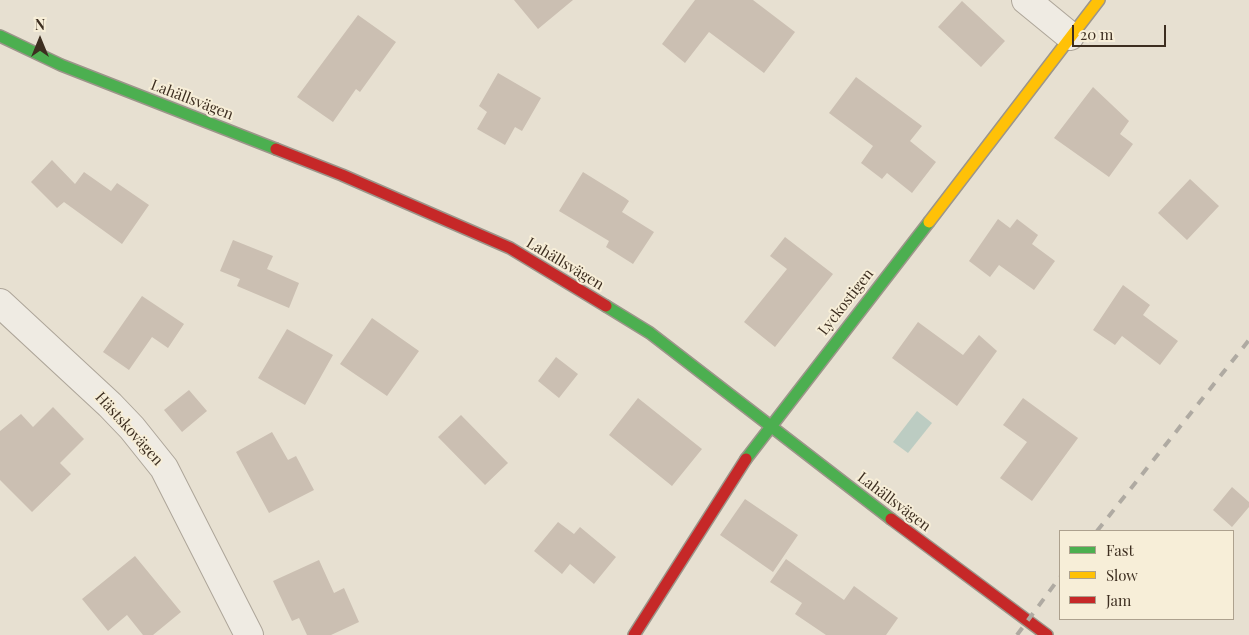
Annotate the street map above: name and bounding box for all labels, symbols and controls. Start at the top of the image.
north arrow [15,15,65,65]
text: N [35,15,45,34]
scale bar [1074,15,1168,47]
text: 20 m [1080,24,1113,44]
street label: Lahällsvägen [148,76,236,124]
street label: Lahällsvägen [523,234,607,294]
street label: Lyckostigen [814,265,878,339]
street label: Hästskovägen [91,389,167,469]
street label: Lahällsvägen [854,469,934,535]
legend [1059,530,1234,620]
text: Fast [1106,540,1134,560]
text: Slow [1106,565,1138,585]
text: Jam [1106,590,1131,610]

